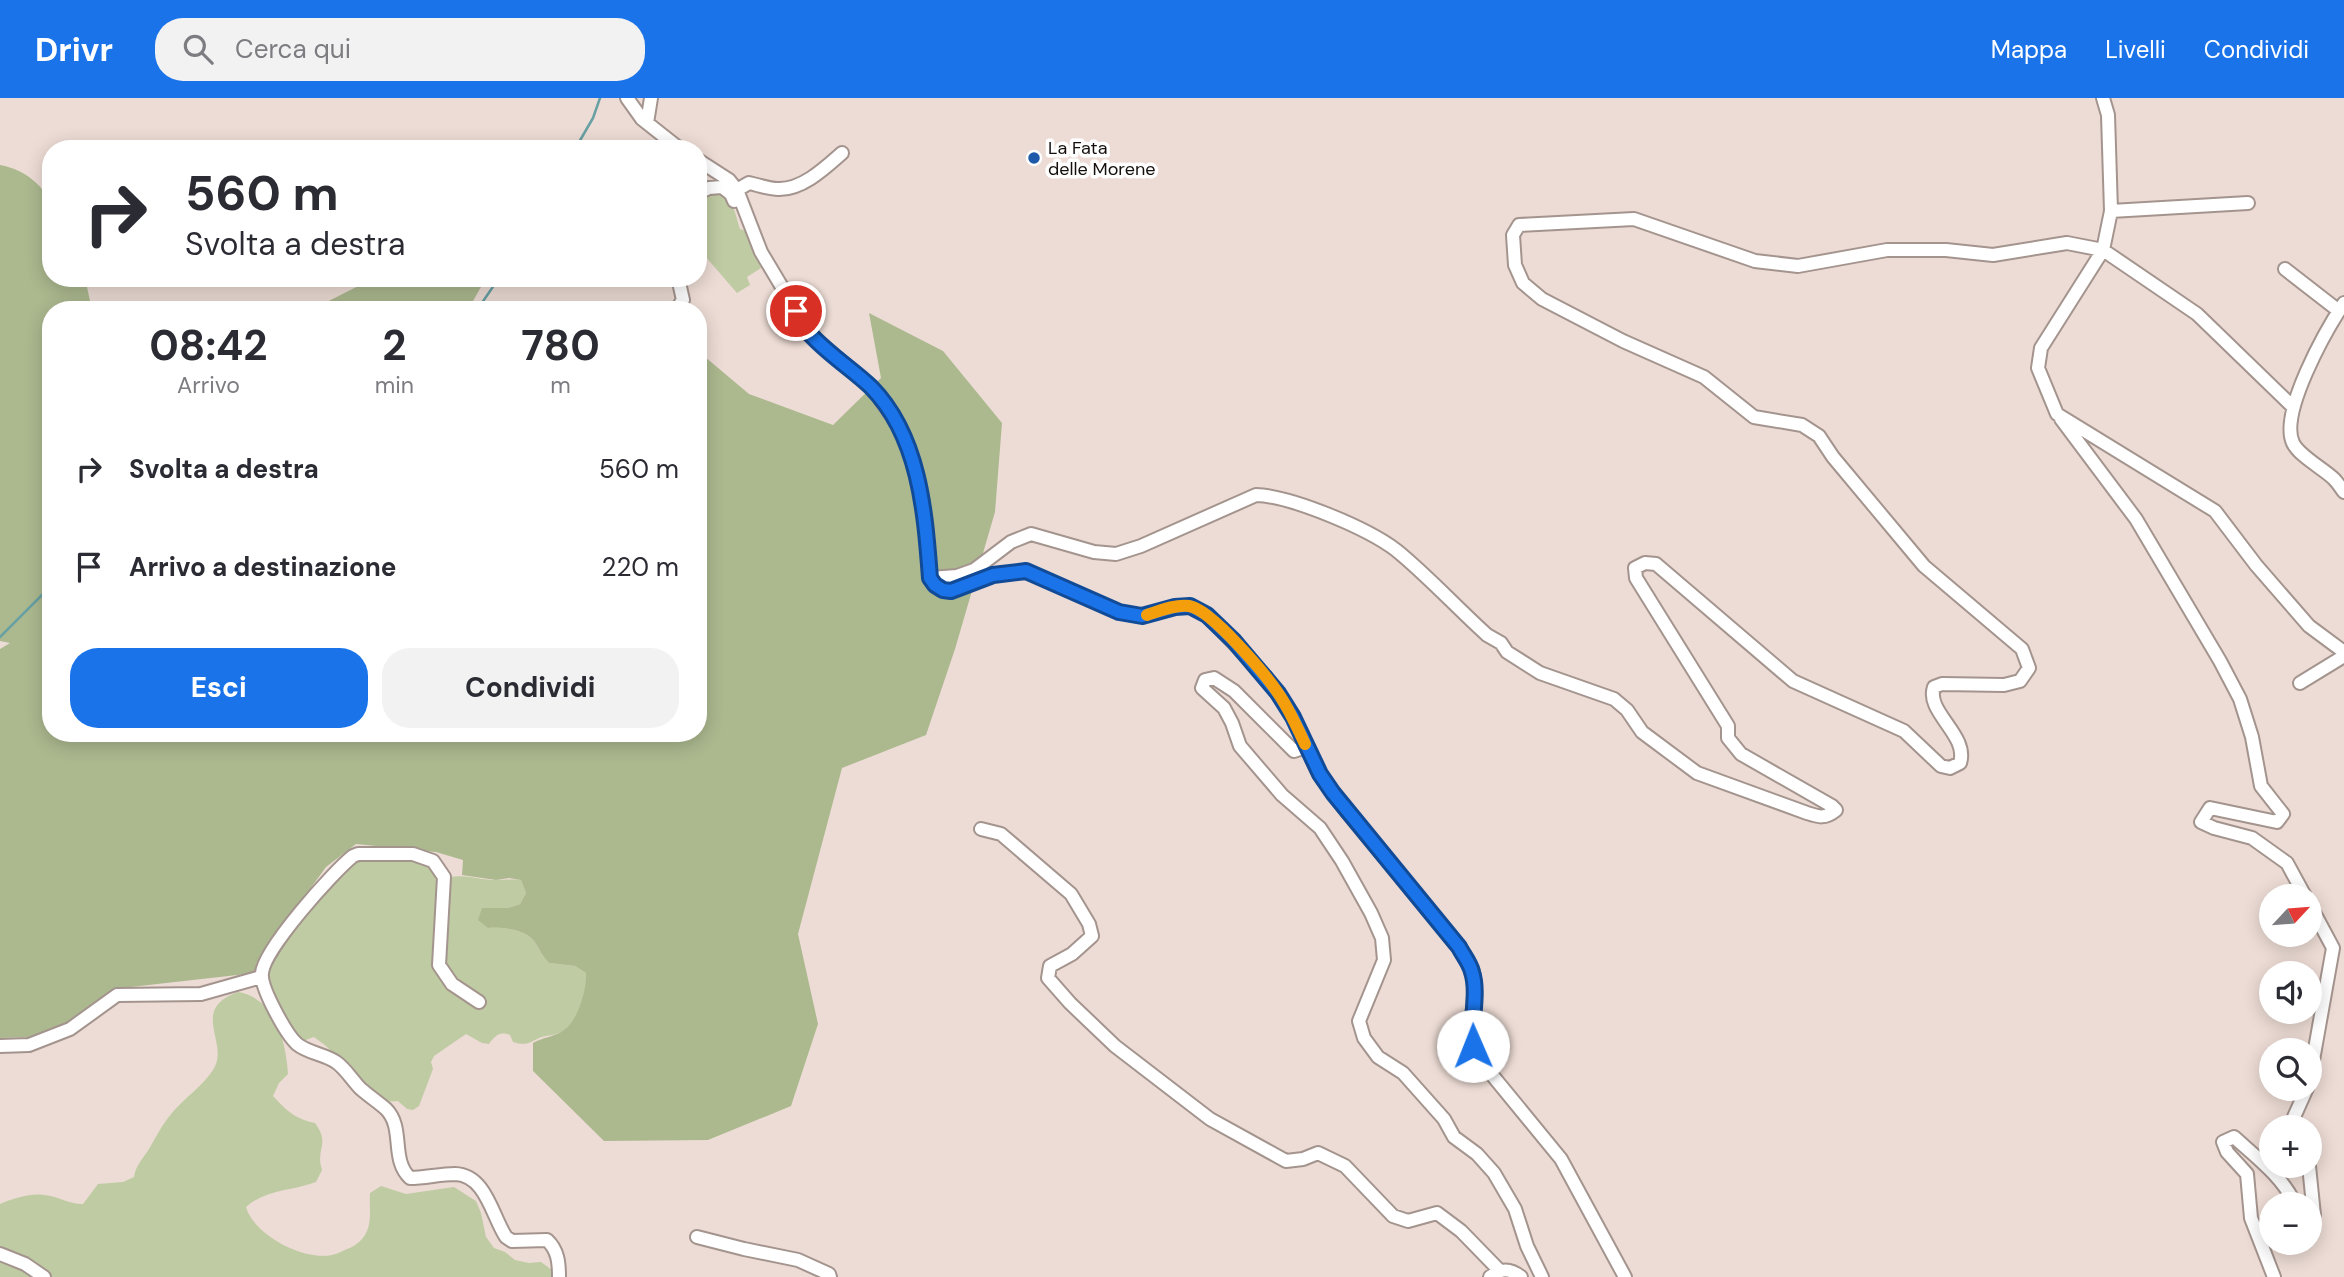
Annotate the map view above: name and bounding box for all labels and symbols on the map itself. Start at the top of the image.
place label: La Fata delle Morene [1048,136,1155,181]
marker: La Fata delle Morene [1026,150,1042,166]
pin [766,281,826,341]
north arrow [2259,884,2322,947]
position arrow [1436,1009,1510,1083]

